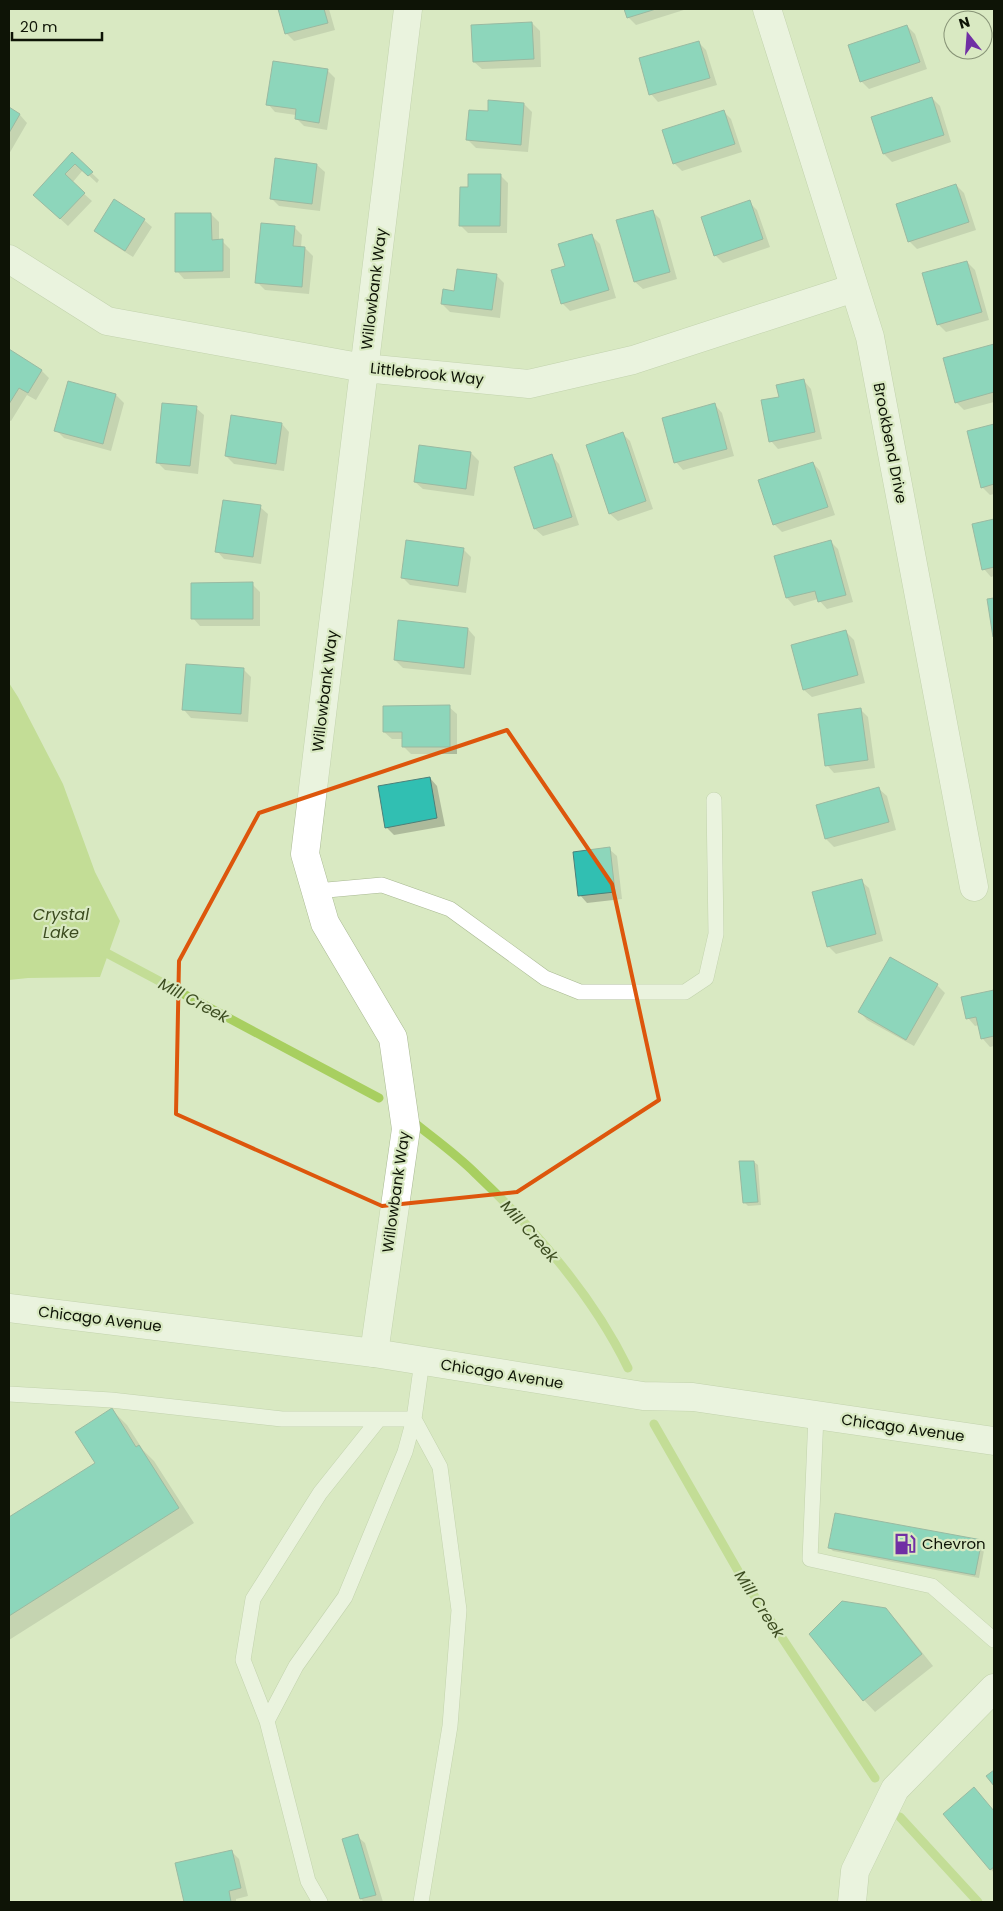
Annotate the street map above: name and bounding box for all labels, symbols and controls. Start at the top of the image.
scale bar [12,10,102,42]
north arrow [943,10,993,60]
text: N [956,11,972,34]
text: 20 m [20,16,58,37]
street label: Willowbank Way [356,226,391,351]
street label: Littlebrook Way [369,357,485,390]
street label: Brookbend Drive [868,381,912,505]
street label: Willowbank Way [307,628,342,753]
water label: Crystal Lake [33,903,89,944]
water label: Mill Creek [154,972,234,1029]
street label: Willowbank Way [377,1129,414,1254]
water label: Mill Creek [495,1195,564,1268]
street label: Chicago Avenue [37,1301,163,1336]
street label: Chicago Avenue [439,1353,565,1394]
street label: Chicago Avenue [840,1408,966,1447]
fuel station icon: Chevron [892,1531,918,1557]
place label: Chevron [922,1533,986,1554]
water label: Mill Creek [729,1566,791,1643]

